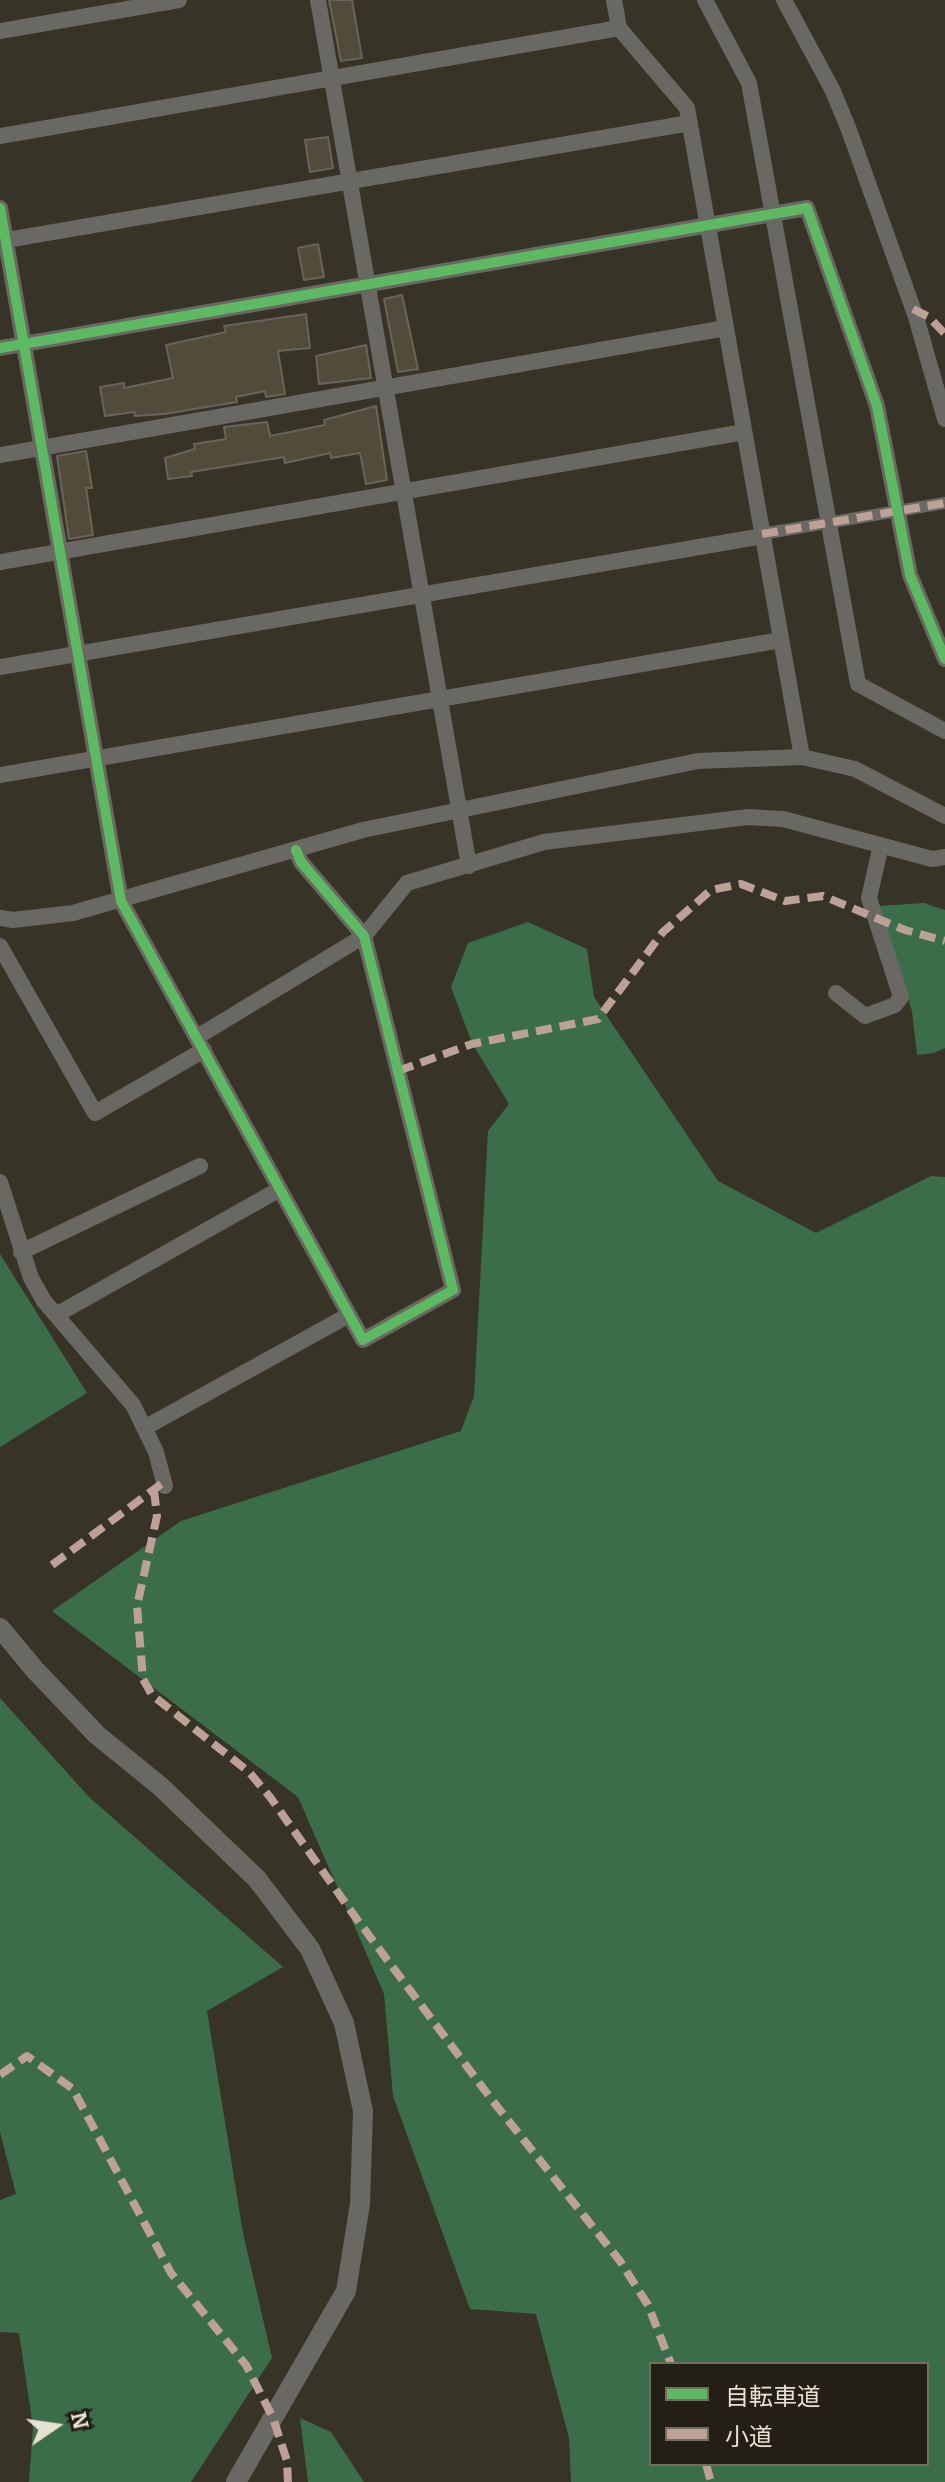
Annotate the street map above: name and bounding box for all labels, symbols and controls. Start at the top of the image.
legend [649,2362,929,2466]
text: 自転車道 [725,2383,821,2411]
north arrow [16,2386,96,2466]
text: N [65,2409,95,2432]
text: 小道 [725,2423,773,2451]

